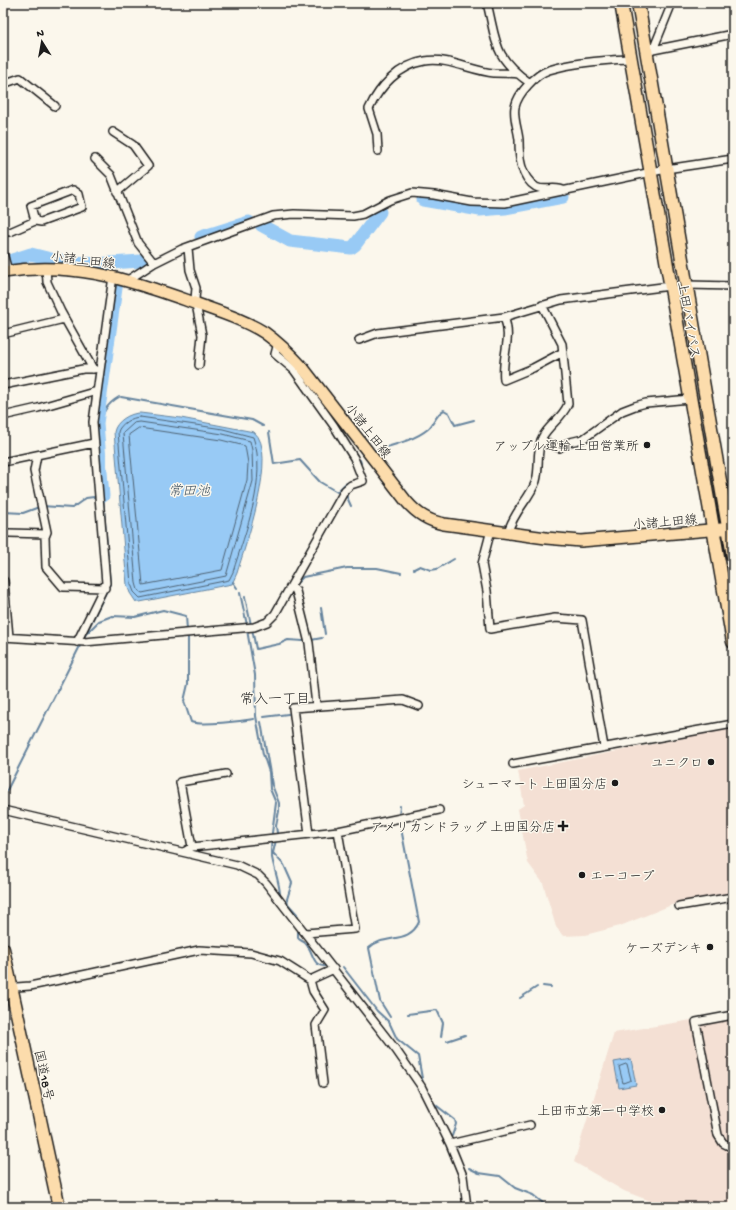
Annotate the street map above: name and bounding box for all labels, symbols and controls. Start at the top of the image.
north arrow [22,22,62,62]
text: N [36,28,45,41]
street label: 小諸上田線 [50,250,117,273]
street label: 上田バイパス [673,281,702,360]
street label: 小諸上田線 [341,401,394,463]
place label: アップル運輸 上田営業所 [494,439,639,455]
marker: アップル運輸 上田営業所 [642,440,652,450]
water label: 常田池 [168,483,211,501]
street label: 小諸上田線 [632,513,699,534]
district label: 常入一丁目 [240,692,310,709]
place label: ユニクロ [651,757,703,772]
marker: ユニクロ [706,757,716,767]
place label: シューマート 上田国分店 [461,777,607,793]
marker: シューマート 上田国分店 [610,778,620,788]
place label: アメリカンドラッグ 上田国分店 [370,820,555,836]
marker: アメリカンドラッグ 上田国分店 [558,821,568,831]
marker: エーコープ [577,870,587,880]
place label: エーコープ [590,870,654,885]
place label: ケーズデンキ [625,942,702,957]
marker: ケーズデンキ [705,942,715,952]
street label: 国道18号 [30,1049,56,1102]
place label: 上田市立第一中学校 [537,1105,654,1120]
marker: 上田市立第一中学校 [657,1105,667,1115]

